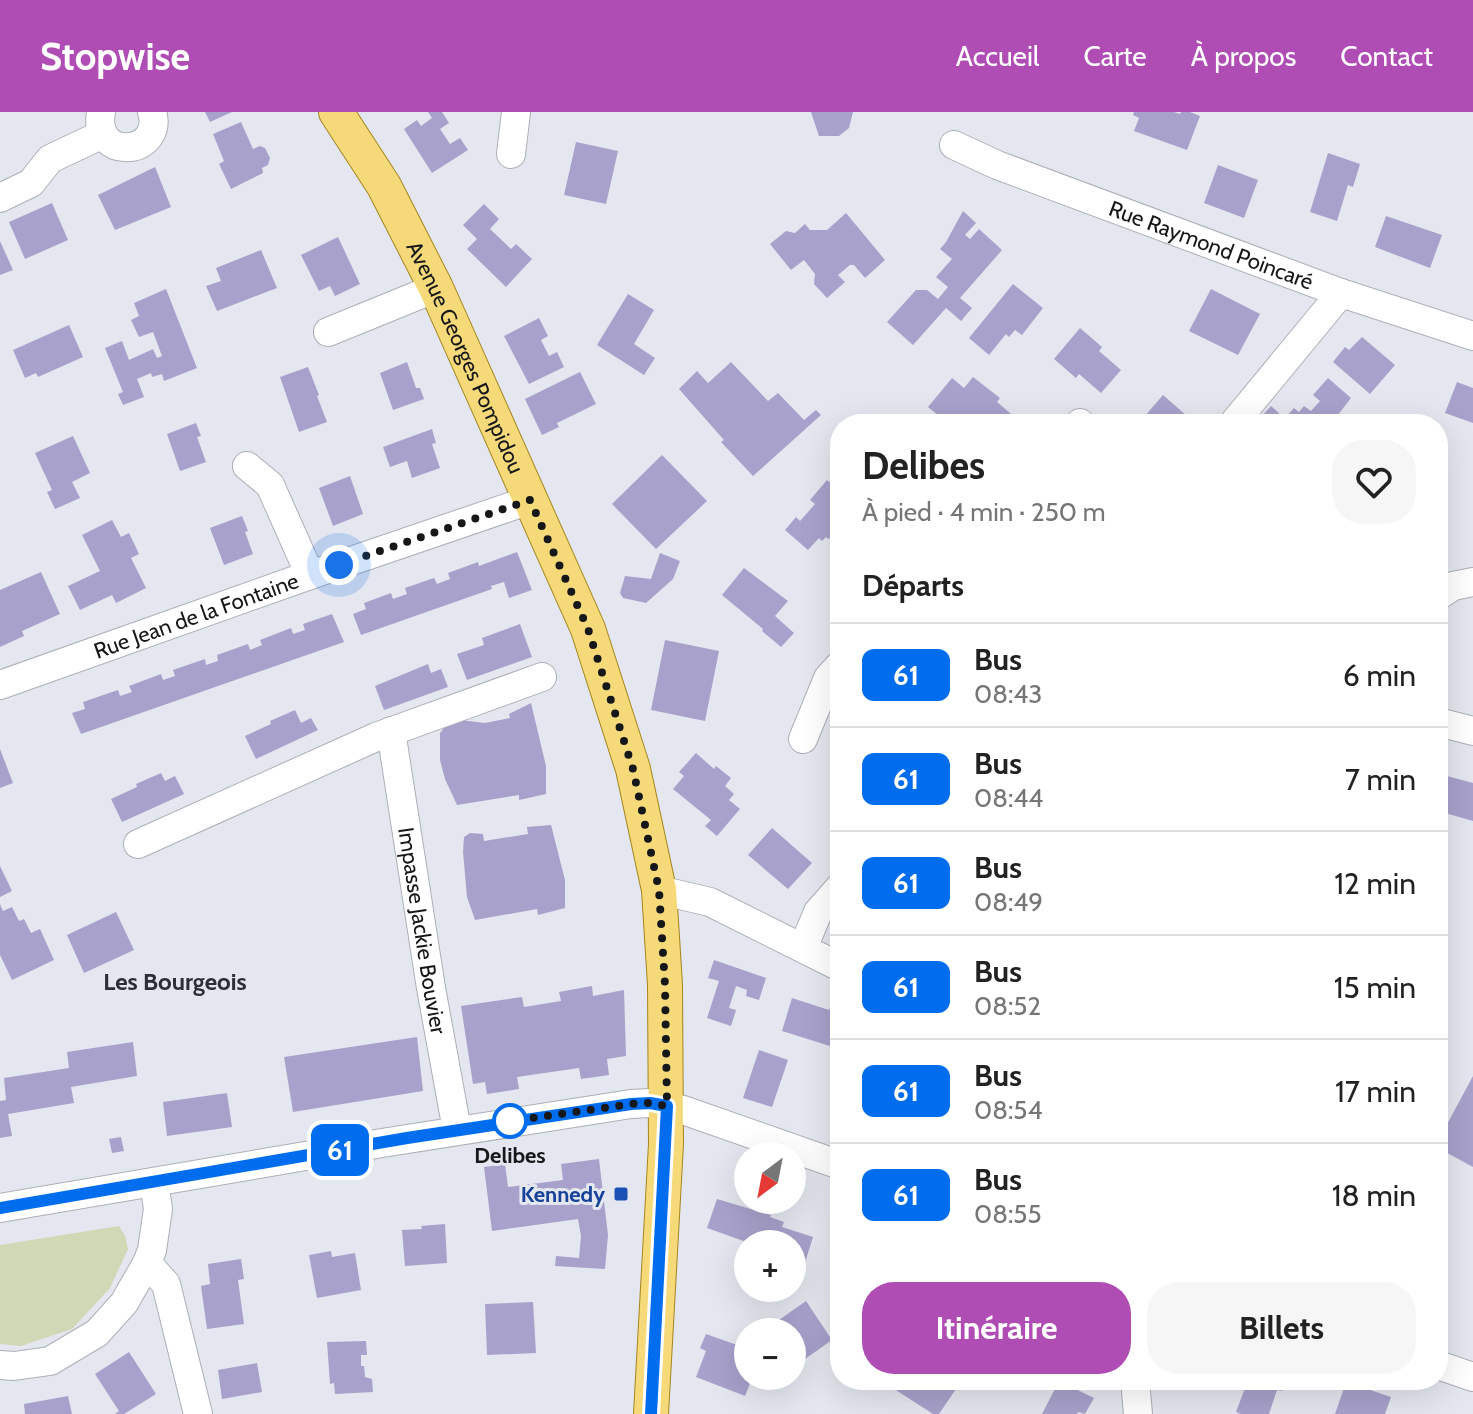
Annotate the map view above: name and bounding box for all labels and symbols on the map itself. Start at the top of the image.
street label: Rue Raymond Poincaré [1105,195,1317,295]
street label: Avenue Georges Pompidou [400,237,530,478]
your location [319,545,359,585]
street label: Rue Jean de la Fontaine [90,567,302,665]
street label: Impasse Jackie Bouvier [392,825,452,1036]
district label: Les Bourgeois [103,967,247,996]
marker: Delibes [493,1104,527,1138]
line badge: 61 [304,1124,376,1176]
place label: Delibes [474,1142,546,1169]
north arrow [734,1142,806,1214]
place label: Kennedy [521,1181,605,1208]
marker: Kennedy [612,1185,630,1203]

